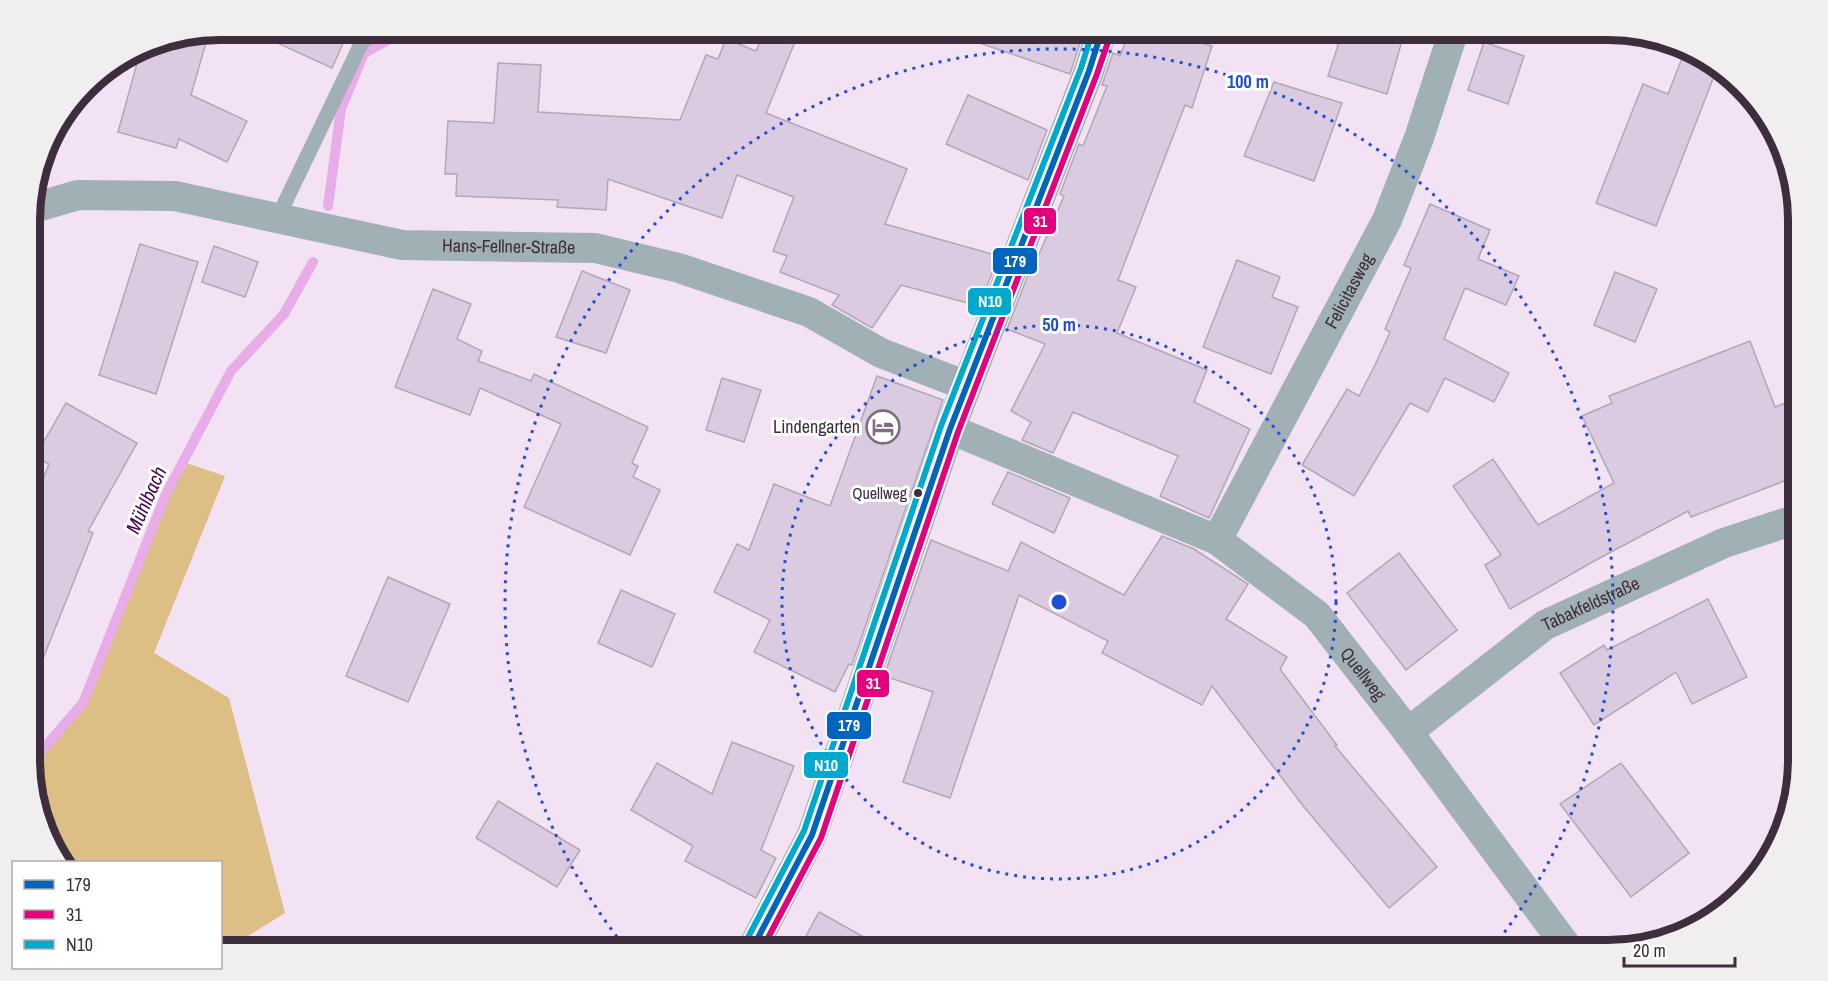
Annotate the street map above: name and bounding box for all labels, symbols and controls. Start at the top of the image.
text: 100 m [1227,69,1269,94]
line badge: 31 [1023,207,1057,235]
text: 31 [1033,210,1048,232]
street label: Hans-Fellner-Straße [442,233,576,260]
line badge: 179 [992,247,1038,275]
street label: Felicitasweg [1319,248,1380,333]
text: 179 [1004,250,1026,272]
line badge: N10 [967,287,1012,316]
text: N10 [978,290,1002,312]
text: 50 m [1042,312,1076,337]
hotel icon: Lindengarten [865,409,901,445]
place label: Lindengarten [773,414,860,439]
water label: Mühlbach [119,462,172,538]
place label: Quellweg [852,482,908,504]
marker: Quellweg [912,487,924,499]
street label: Tabakfeldstraße [1537,570,1644,637]
centre of rings [1049,592,1069,612]
street label: Quellweg [1335,642,1393,706]
line badge: 31 [856,669,890,698]
text: 31 [866,672,881,694]
line badge: 179 [826,711,872,740]
text: 179 [838,714,860,736]
line badge: N10 [803,751,849,779]
text: N10 [814,754,838,776]
legend [12,861,222,969]
text: 179 [66,872,91,897]
text: 31 [66,902,83,927]
scale bar [1624,930,1735,968]
text: N10 [66,932,93,957]
text: 20 m [1633,938,1666,963]

